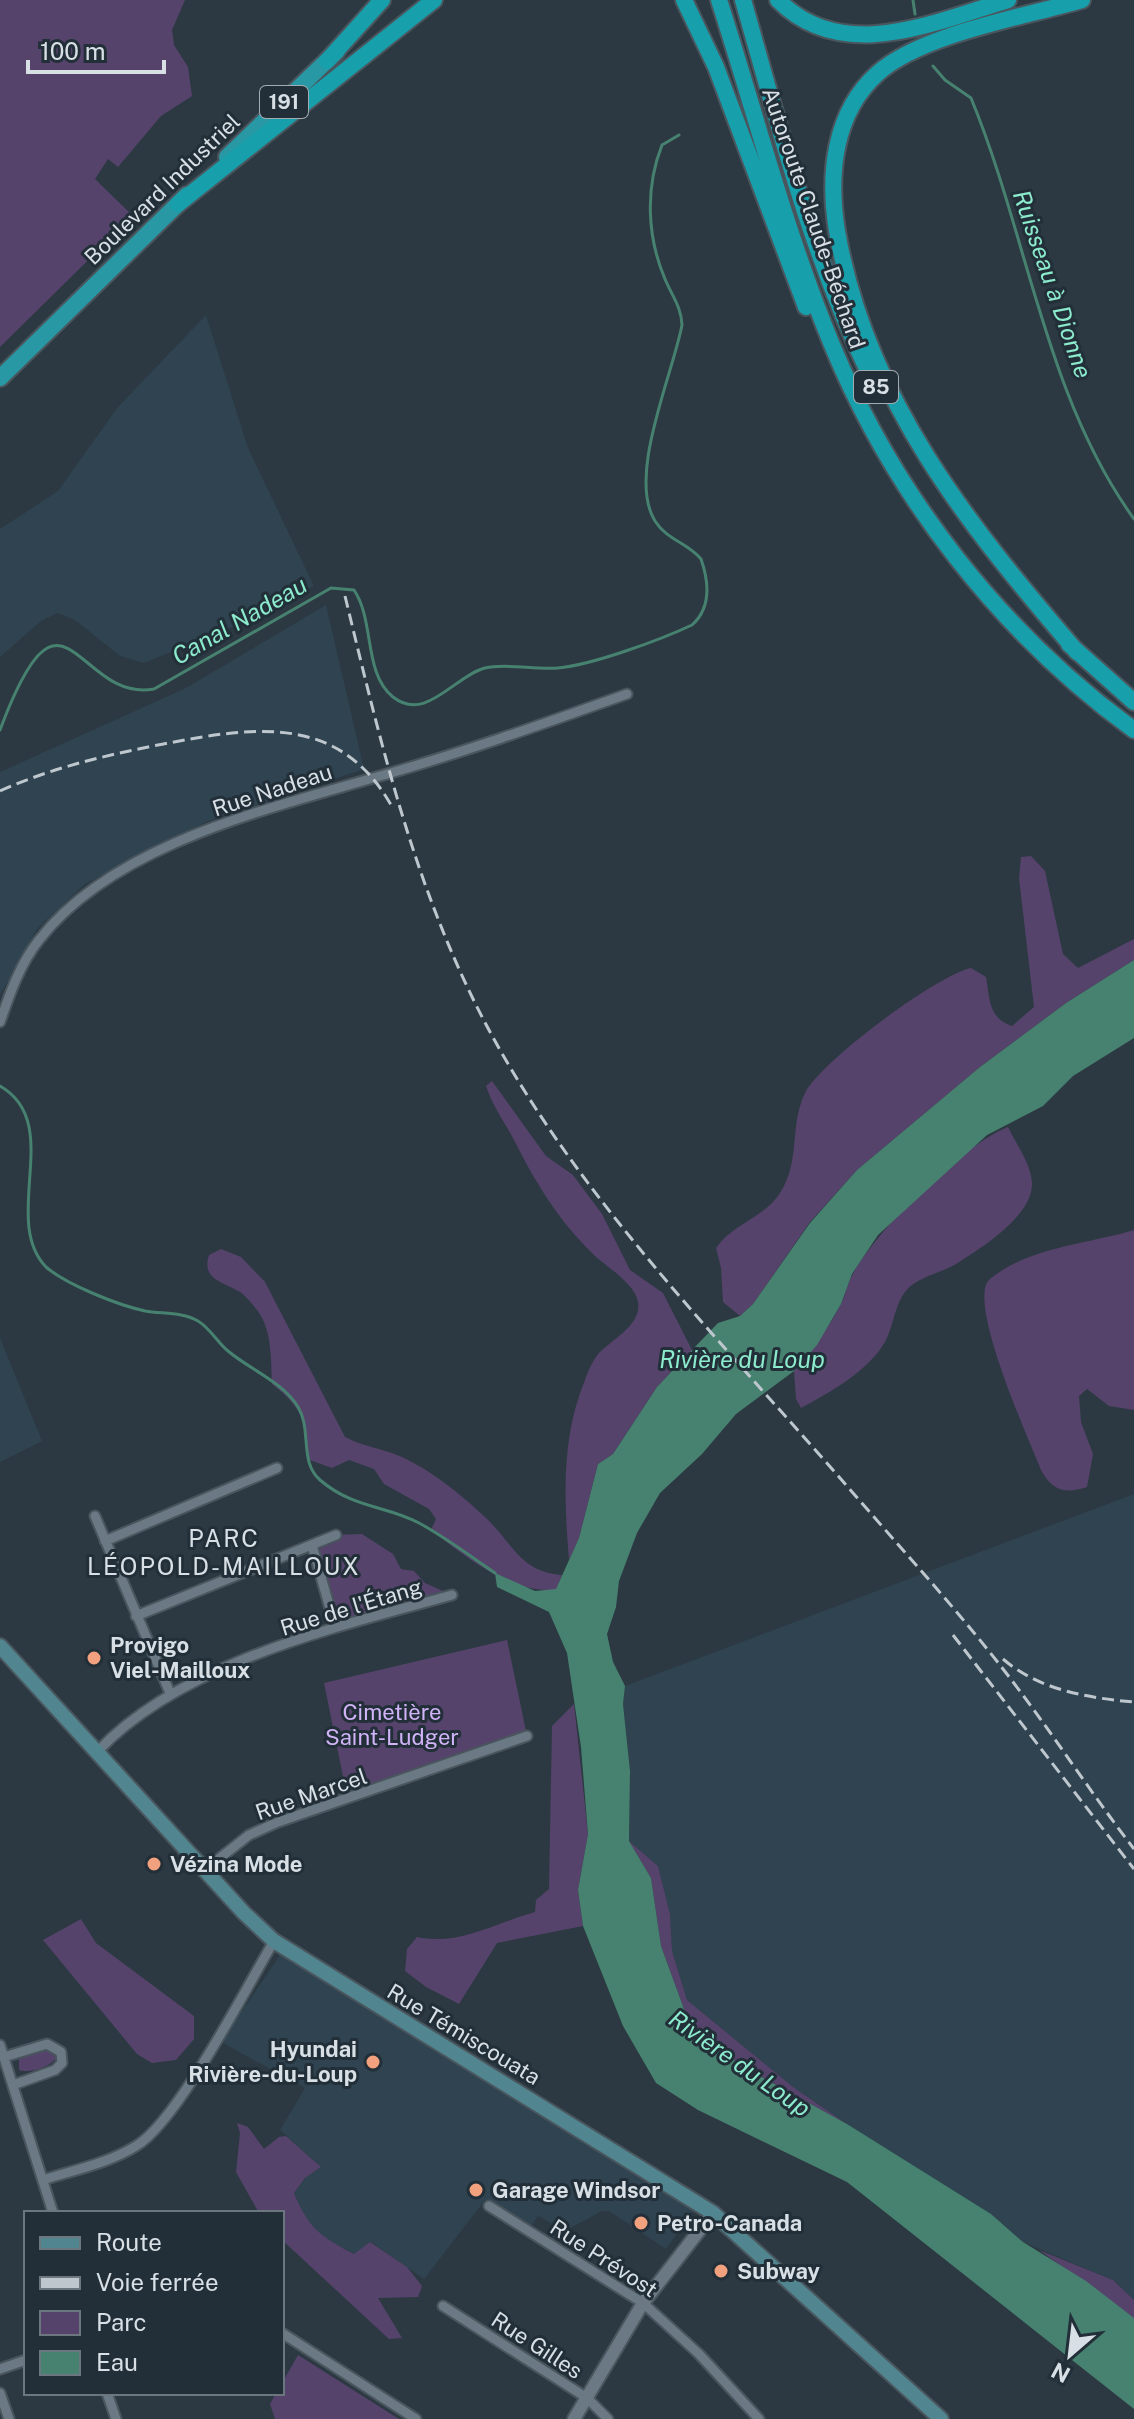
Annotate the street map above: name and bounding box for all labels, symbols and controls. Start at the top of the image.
scale bar [28,24,164,74]
text: 100 m [40,37,106,65]
street label: Autoroute Claude-Béchard [757,84,871,352]
road number: 191 [260,86,308,118]
street label: Boulevard Industriel [79,108,245,270]
water label: Ruisseau à Dionne [1008,186,1098,382]
road number: 85 [854,371,898,403]
water label: Canal Nadeau [167,570,311,670]
street label: Rue Nadeau [209,758,335,822]
water label: Rivière du Loup [659,1345,825,1373]
district label: PARC LÉOPOLD-MAILLOUX [87,1524,361,1580]
street label: Rue de l'Étang [277,1573,425,1641]
place label: Provigo Viel-Mailloux [110,1632,250,1683]
marker: Provigo Viel-Mailloux [85,1649,103,1667]
park label: Cimetière Saint-Ludger [325,1699,459,1750]
street label: Rue Marcel [252,1763,370,1825]
place label: Vézina Mode [170,1851,303,1877]
marker: Vézina Mode [145,1855,163,1873]
street label: Rue Témiscouata [383,1978,545,2090]
water label: Rivière du Loup [664,2004,816,2122]
place label: Hyundai Rivière-du-Loup [188,2036,357,2087]
marker: Hyundai Rivière-du-Loup [364,2053,382,2071]
place label: Garage Windsor [492,2177,660,2203]
marker: Garage Windsor [467,2181,485,2199]
place label: Petro-Canada [657,2210,802,2236]
legend [24,2211,284,2395]
street label: Rue Prévost [546,2214,662,2302]
marker: Petro-Canada [632,2214,650,2232]
text: Route [96,2228,162,2256]
place label: Subway [737,2258,820,2284]
marker: Subway [712,2262,730,2280]
text: Voie ferrée [96,2268,219,2296]
street label: Rue Gilles [487,2306,587,2384]
text: Parc [96,2308,147,2336]
north arrow [1030,2315,1110,2395]
text: Eau [96,2348,138,2376]
text: N [1047,2357,1074,2388]

